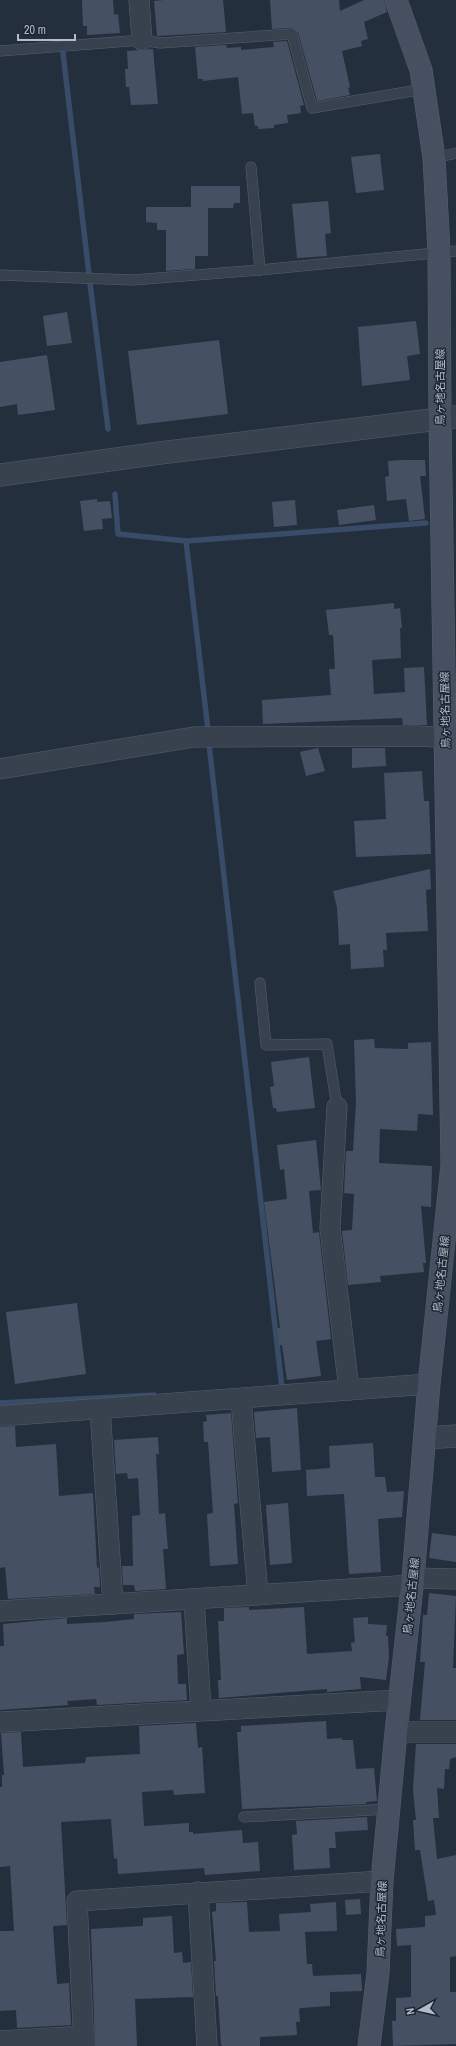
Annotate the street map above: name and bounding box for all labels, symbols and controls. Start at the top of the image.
scale bar [18,16,75,42]
text: 20 m [24,22,46,38]
street label: 鳥ヶ地名古屋線 [433,349,447,426]
street label: 鳥ヶ地名古屋線 [437,671,453,749]
street label: 鳥ヶ地名古屋線 [430,1235,452,1313]
street label: 鳥ヶ地名古屋線 [400,1557,422,1635]
street label: 鳥ヶ地名古屋線 [373,1880,389,1958]
north arrow [400,1990,440,2030]
text: N [403,2007,417,2016]

